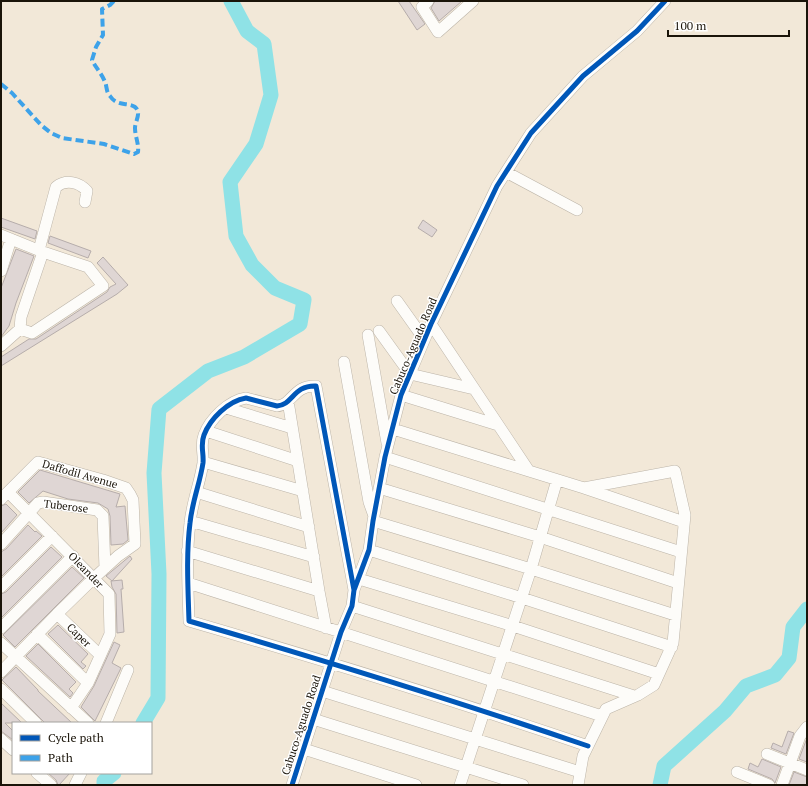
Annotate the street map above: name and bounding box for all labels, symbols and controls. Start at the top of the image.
scale bar [668,12,789,38]
text: 100 m [674,18,707,33]
street label: Cabuco-Aguado Road [386,295,440,397]
street label: Daffodil Avenue [41,457,120,492]
street label: Tuberose [43,496,90,516]
street label: Oleander [65,549,107,592]
street label: Caper [64,620,95,651]
street label: Cabuco-Aguado Road [278,673,324,777]
legend [12,722,152,774]
text: Cycle path [48,730,104,745]
text: Path [48,750,73,765]

